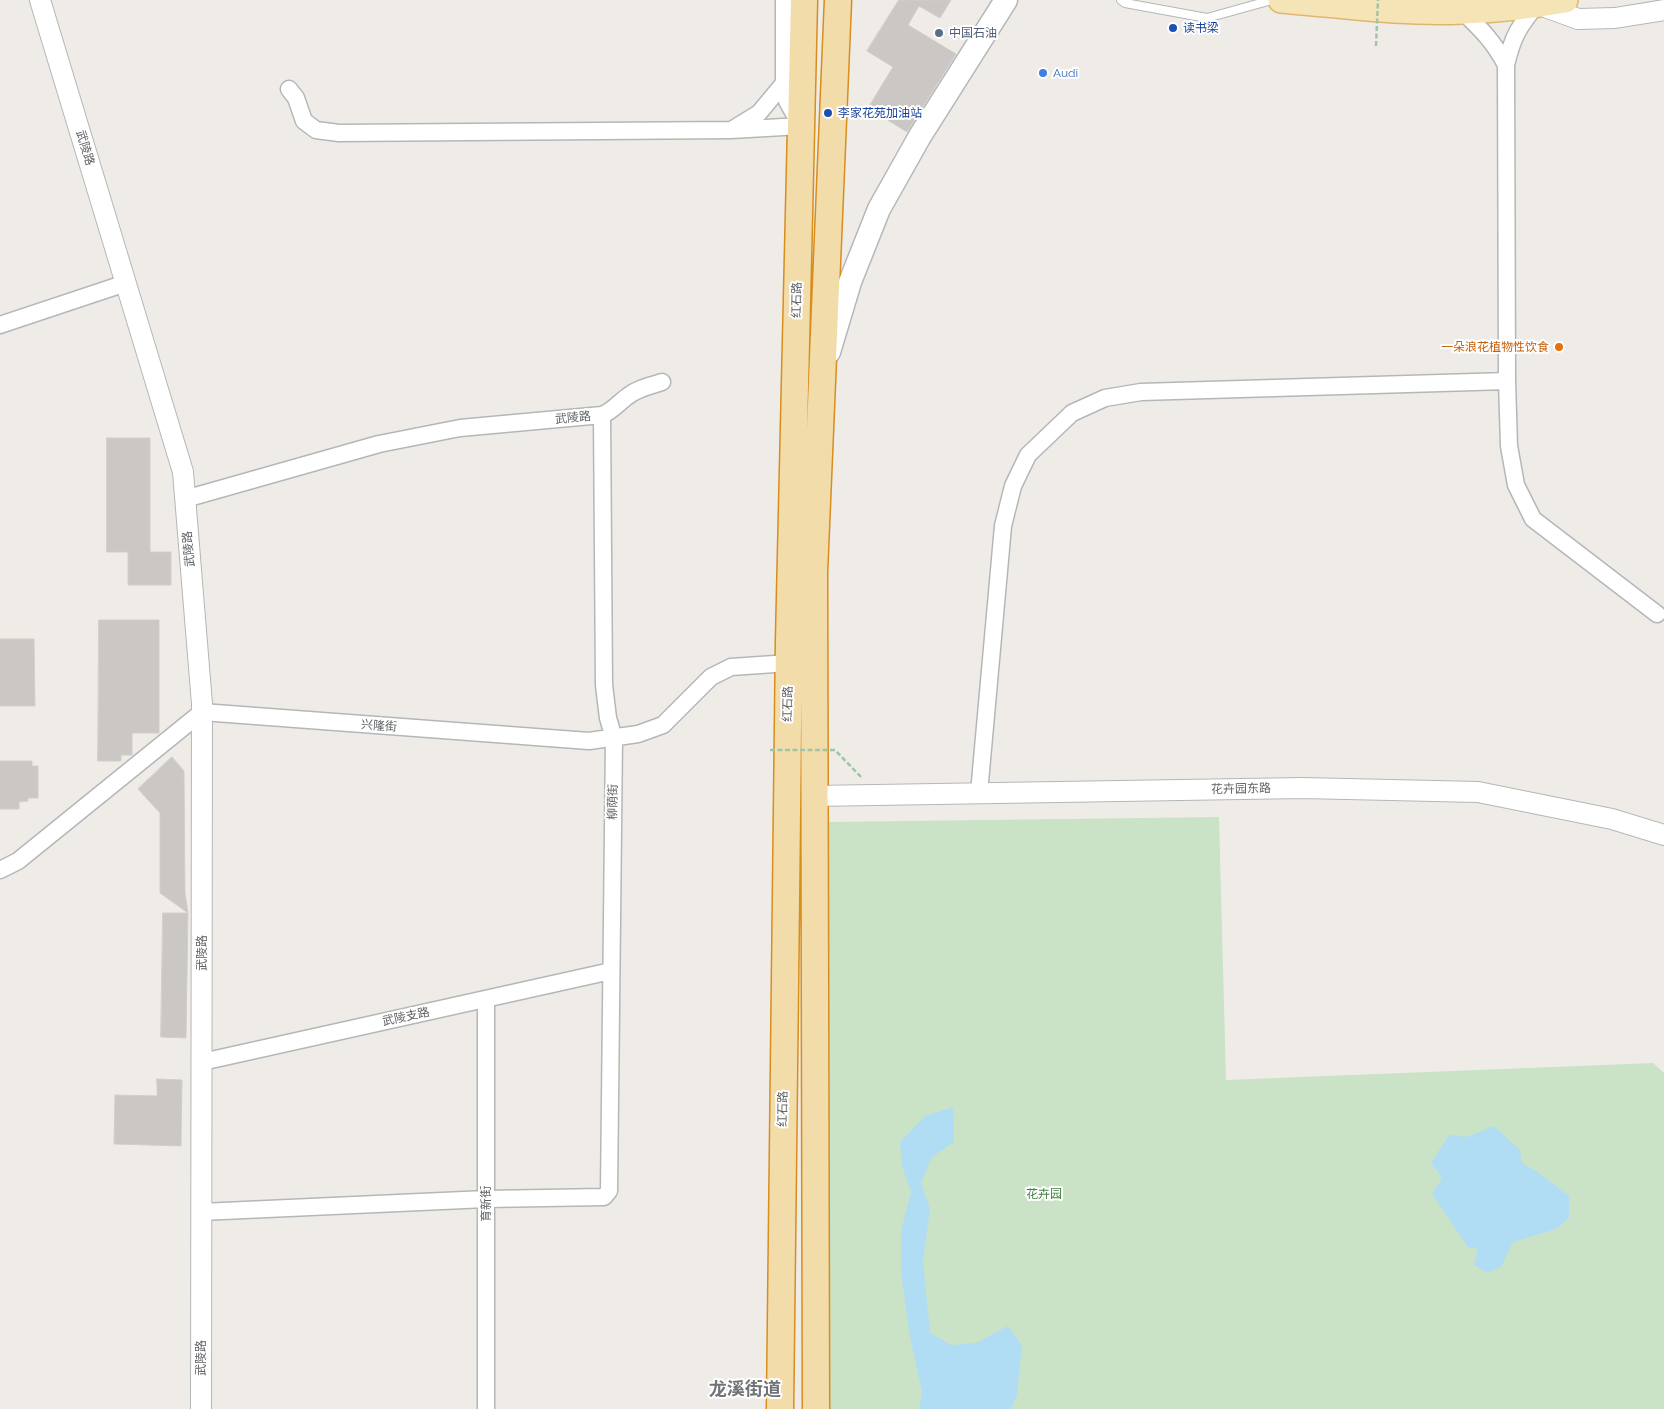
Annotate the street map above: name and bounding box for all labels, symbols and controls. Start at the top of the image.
place label: 读书梁 [1183,21,1219,35]
marker: 读书梁 [1167,22,1179,34]
place label: 中国石油 [949,26,997,40]
marker: 中国石油 [933,27,945,39]
place label: Audi [1053,66,1078,80]
marker: Audi [1037,67,1049,79]
place label: 李家花苑加油站 [838,106,922,120]
marker: 李家花苑加油站 [822,107,834,119]
street label: 武陵路 [73,129,97,167]
street label: 红石路 [789,282,805,318]
place label: 一朵浪花植物性饮食 [1441,340,1549,354]
marker: 一朵浪花植物性饮食 [1553,341,1565,353]
street label: 武陵路 [554,409,592,427]
street label: 武陵路 [180,530,198,568]
street label: 红石路 [780,686,796,722]
street label: 兴隆街 [361,718,397,734]
street label: 花卉园东路 [1211,781,1271,797]
street label: 柳荫街 [605,784,621,820]
street label: 武陵路 [195,935,209,971]
street label: 武陵支路 [381,1005,431,1029]
street label: 红石路 [775,1091,791,1127]
street label: 育新街 [479,1186,493,1222]
park label: 花卉园 [1026,1187,1062,1201]
street label: 武陵路 [194,1340,208,1376]
district label: 龙溪街道 [709,1379,781,1401]

